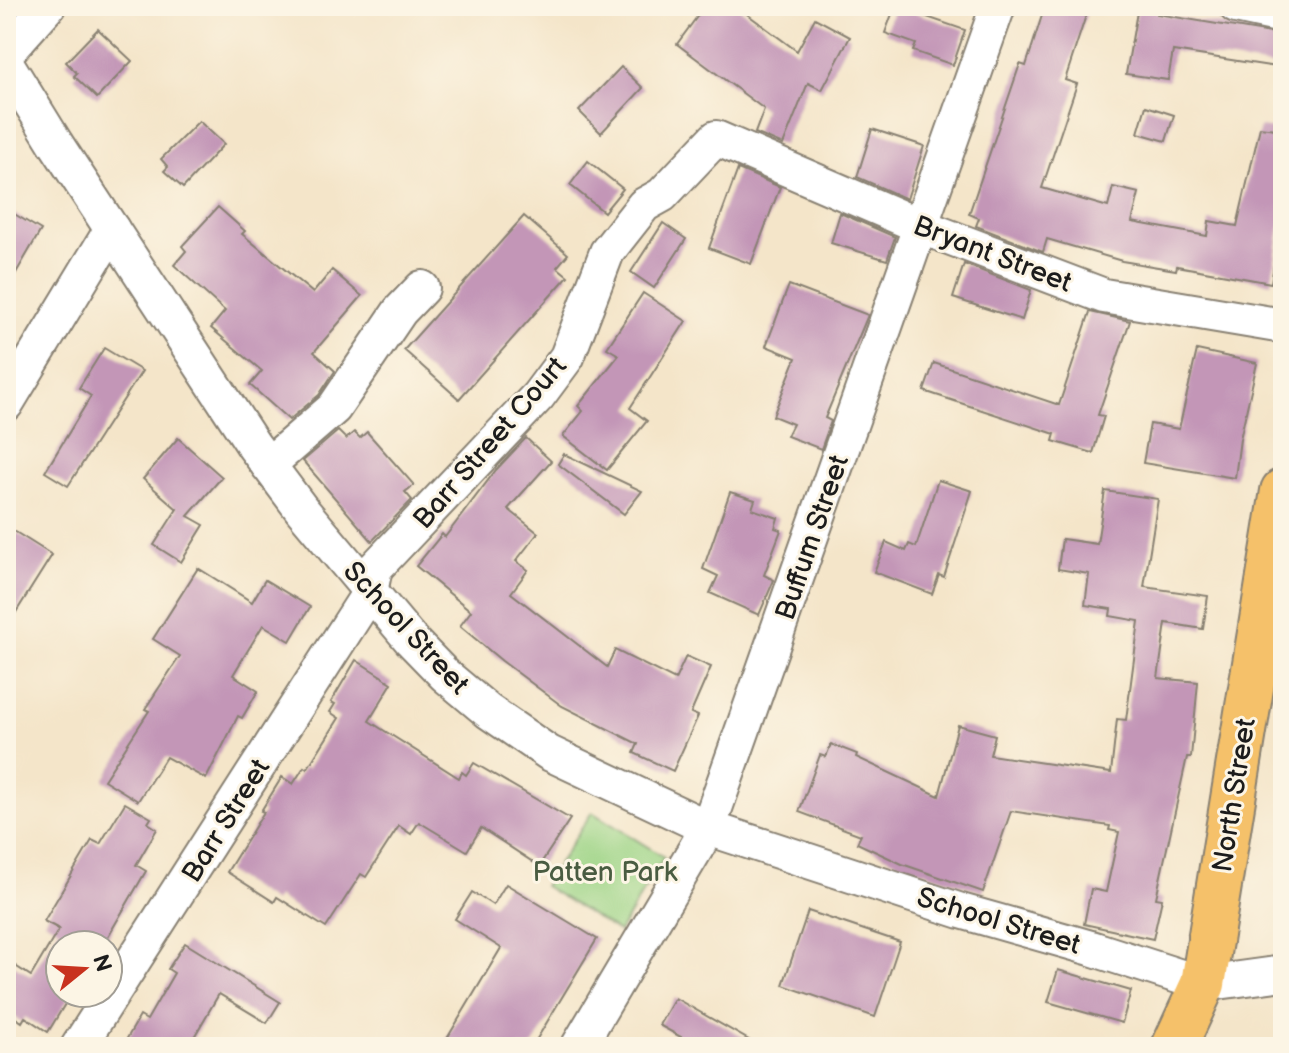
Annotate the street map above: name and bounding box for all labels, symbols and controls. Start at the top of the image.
street label: Bryant Street [909,209,1077,300]
street label: Barr Street Court [407,350,574,536]
street label: Buffum Street [769,450,856,624]
street label: School Street [336,555,476,701]
street label: North Street [1206,716,1263,875]
street label: Barr Street [175,753,277,889]
park label: Patten Park [533,856,678,889]
street label: School Street [913,881,1085,962]
north arrow [44,929,124,1009]
text: N [86,951,117,975]

